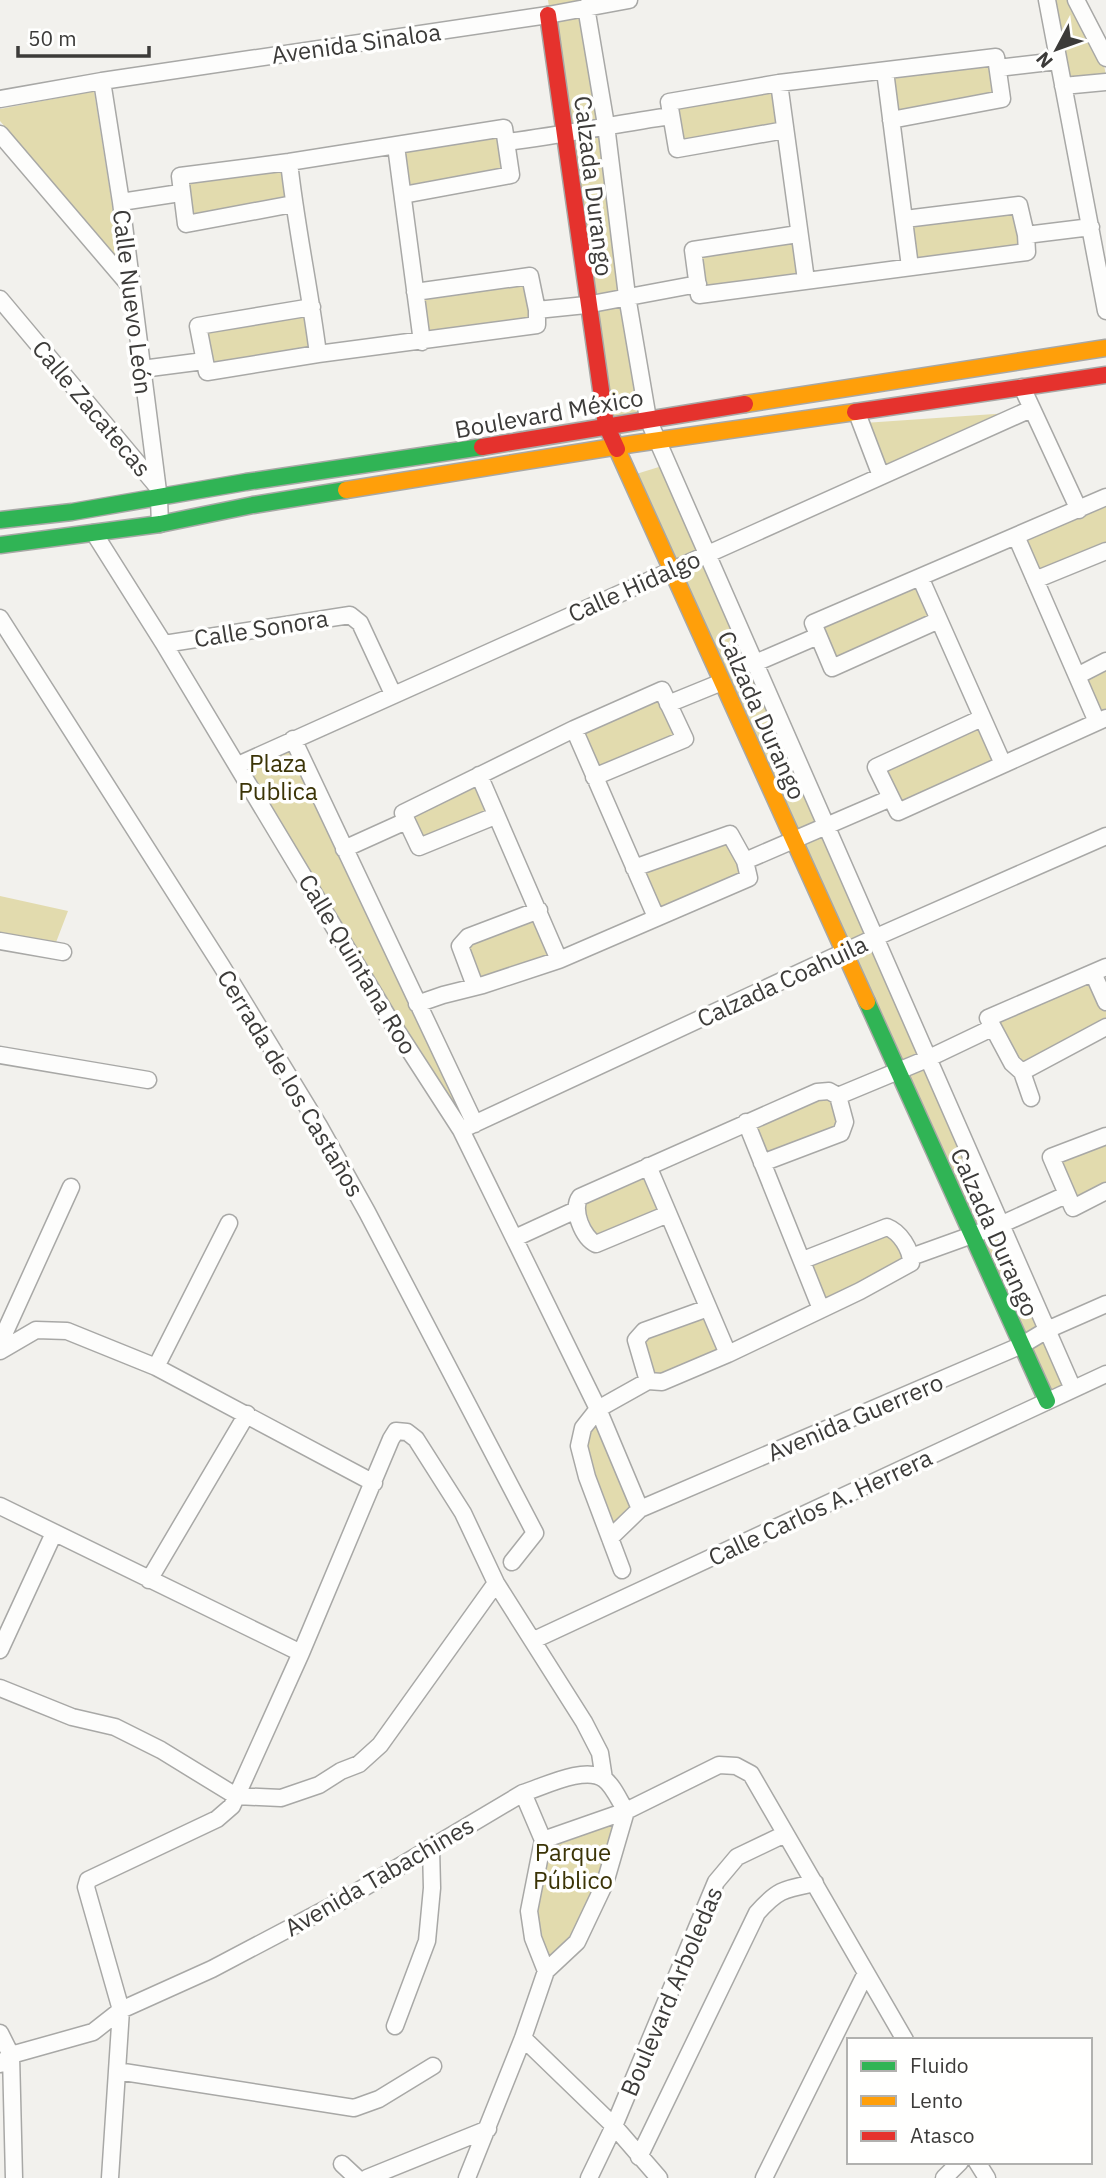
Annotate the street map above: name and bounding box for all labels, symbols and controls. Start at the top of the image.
scale bar [18,14,149,58]
north arrow [1022,14,1092,84]
street label: Avenida Sinaloa [269,15,443,71]
text: 50 m [28,24,77,52]
text: N [1031,47,1058,73]
street label: Calzada Durango [567,94,621,278]
street label: Calle Nuevo León [106,208,160,396]
street label: Calle Zacatecas [25,333,159,483]
street label: Boulevard México [452,381,646,445]
street label: Calle Hidalgo [563,543,705,629]
street label: Calle Sonora [192,602,331,654]
street label: Calzada Durango [710,626,814,804]
park label: Plaza Publica [238,747,318,807]
street label: Calle Quintana Roo [291,868,425,1060]
street label: Calzada Coahuila [692,927,872,1034]
street label: Cerrada de los Castaños [210,963,372,1203]
street label: Calzada Durango [943,1143,1047,1321]
street label: Avenida Guerrero [762,1366,948,1468]
street label: Calle Carlos A. Herrera [703,1441,937,1573]
street label: Avenida Tabachines [279,1809,479,1943]
park label: Parque Público [533,1836,613,1896]
street label: Boulevard Arboledas [612,1881,730,2101]
legend [847,2038,1092,2164]
text: Fluido [910,2051,969,2079]
text: Lento [910,2086,963,2114]
text: Atasco [910,2121,974,2149]

